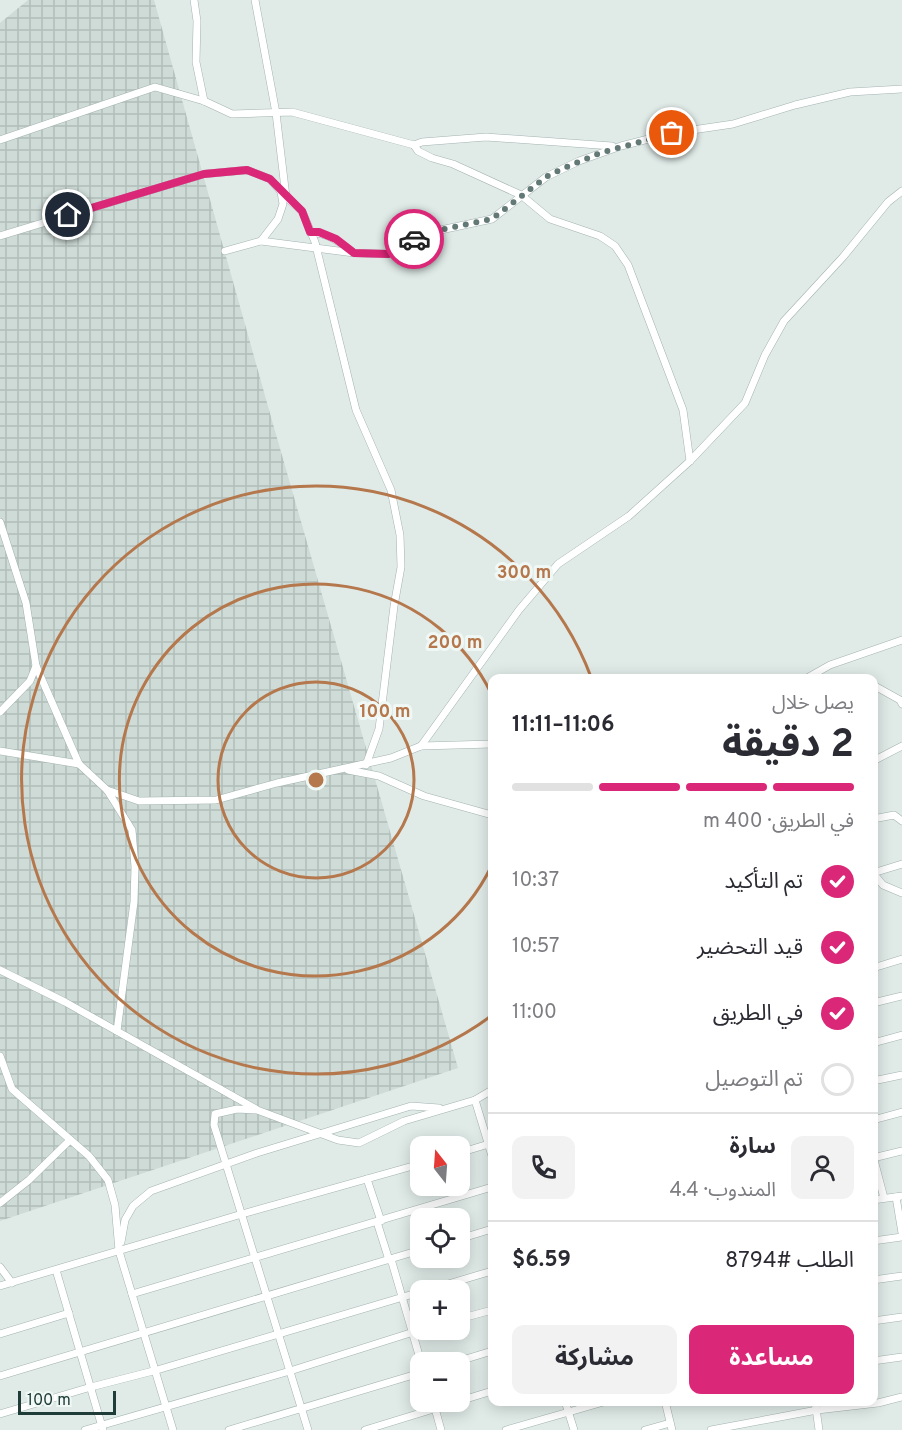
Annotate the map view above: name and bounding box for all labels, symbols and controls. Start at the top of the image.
pin [646,107,697,158]
icon: bag [655,116,688,149]
pin [42,189,93,240]
icon: home [51,198,84,231]
courier [384,209,444,269]
icon: car [398,223,431,256]
text: 300 m [497,562,551,585]
text: 200 m [427,632,483,655]
text: يصل خلال [772,691,854,717]
text: 100 m [359,701,411,724]
text: 11:06–11:11 [512,712,615,739]
text: 2 دقيقة [722,722,854,771]
centre of rings [306,770,326,790]
text: في الطريق · 400 m [703,809,854,835]
icon: check [821,865,854,898]
text: 10:37 [512,868,559,894]
text: تم التأكيد [724,869,803,896]
icon: check [821,931,854,964]
text: 10:57 [512,934,559,960]
text: قيد التحضير [697,935,803,962]
icon: check [821,997,854,1030]
text: 11:00 [512,1000,557,1026]
text: في الطريق [713,1001,803,1028]
text: تم التوصيل [705,1067,803,1094]
text: سارة [730,1134,776,1161]
north arrow [410,1136,470,1196]
map controls [410,1136,470,1412]
button: phone [512,1136,575,1199]
button: person [791,1136,854,1199]
text: المندوب · 4.4 [669,1178,776,1204]
button: locate [410,1208,470,1268]
text: $6.59 [512,1247,571,1274]
text: الطلب #8794 [725,1248,854,1275]
button: + [410,1280,470,1340]
button: مشاركة [512,1325,677,1394]
button: مساعدة [689,1325,854,1394]
button: − [410,1352,470,1412]
scale bar [18,1388,116,1416]
text: 100 m [27,1391,71,1411]

